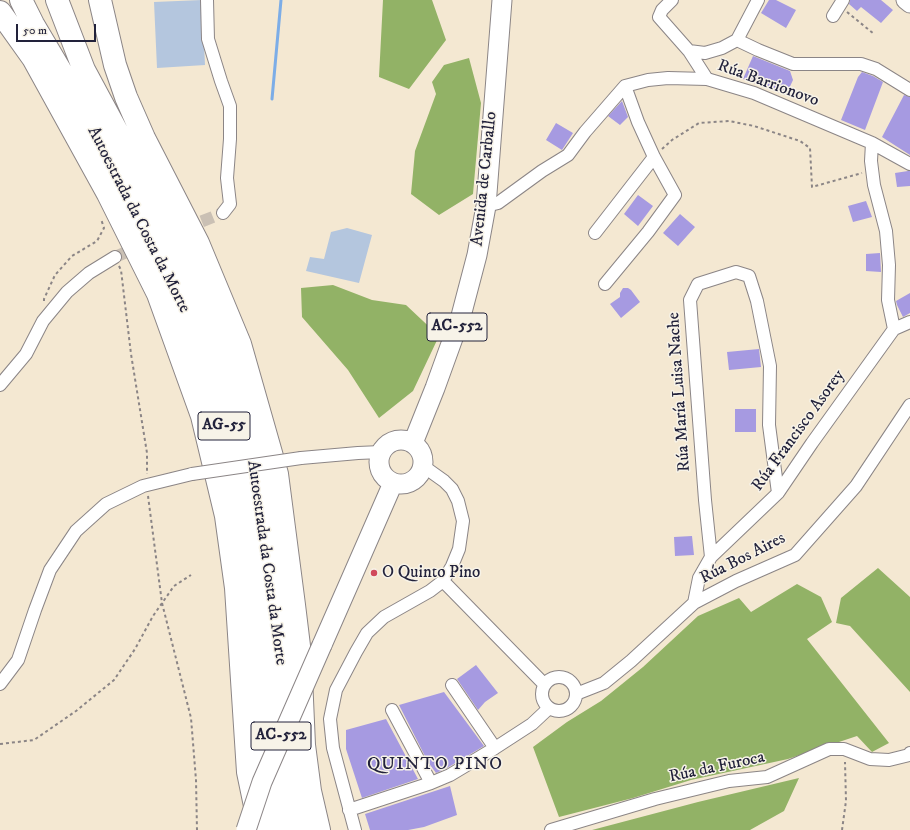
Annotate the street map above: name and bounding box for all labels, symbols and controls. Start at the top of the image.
scale bar [18,16,98,42]
text: 50 m [23,23,47,38]
street label: Rúa Barrionovo [715,56,821,112]
street label: Avenida de Carballo [468,111,502,247]
street label: Autoestrada da Costa da Morte [82,123,194,317]
street label: Rúa María Luisa Nache [664,311,696,473]
road number: AC-552 [427,313,487,341]
street label: Rúa Francisco Asorey [748,366,850,496]
road number: AG-55 [198,412,250,440]
street label: Autoestrada da Costa da Morte [242,459,290,667]
street label: Rúa Bos Aires [697,529,789,589]
place label: O Quinto Pino [382,563,480,583]
marker: O Quinto Pino [369,568,379,578]
road number: AC-552 [251,722,311,750]
street label: Rúa da Furoca [667,748,767,788]
district label: QUINTO PINO [367,754,503,776]

